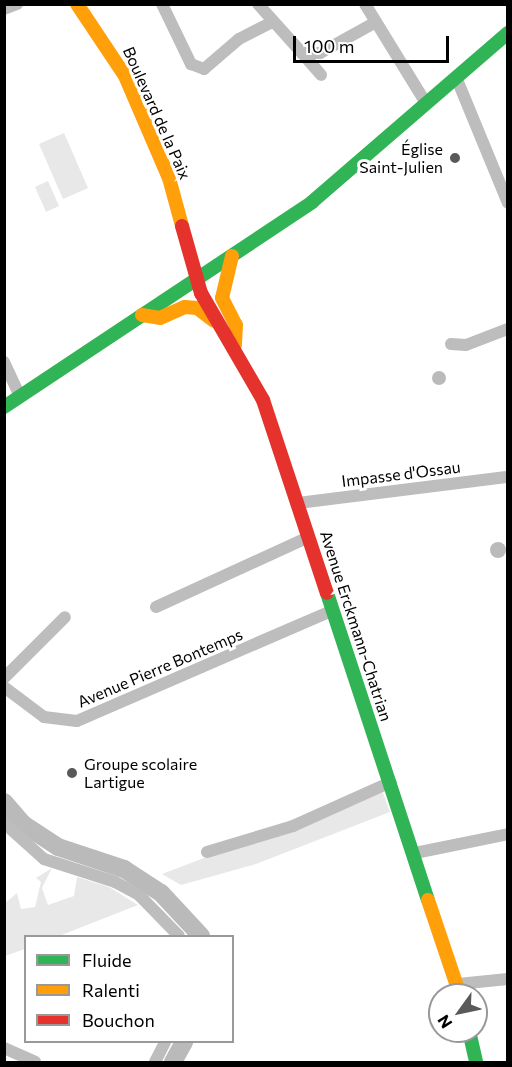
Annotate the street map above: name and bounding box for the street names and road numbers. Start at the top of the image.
street label: Boulevard de la Paix [119,44,195,182]
street label: Impasse d'Ossau [340,457,462,491]
street label: Avenue Erckmann-Chatrian [316,528,396,724]
street label: Avenue Pierre Bontemps [75,624,245,712]

